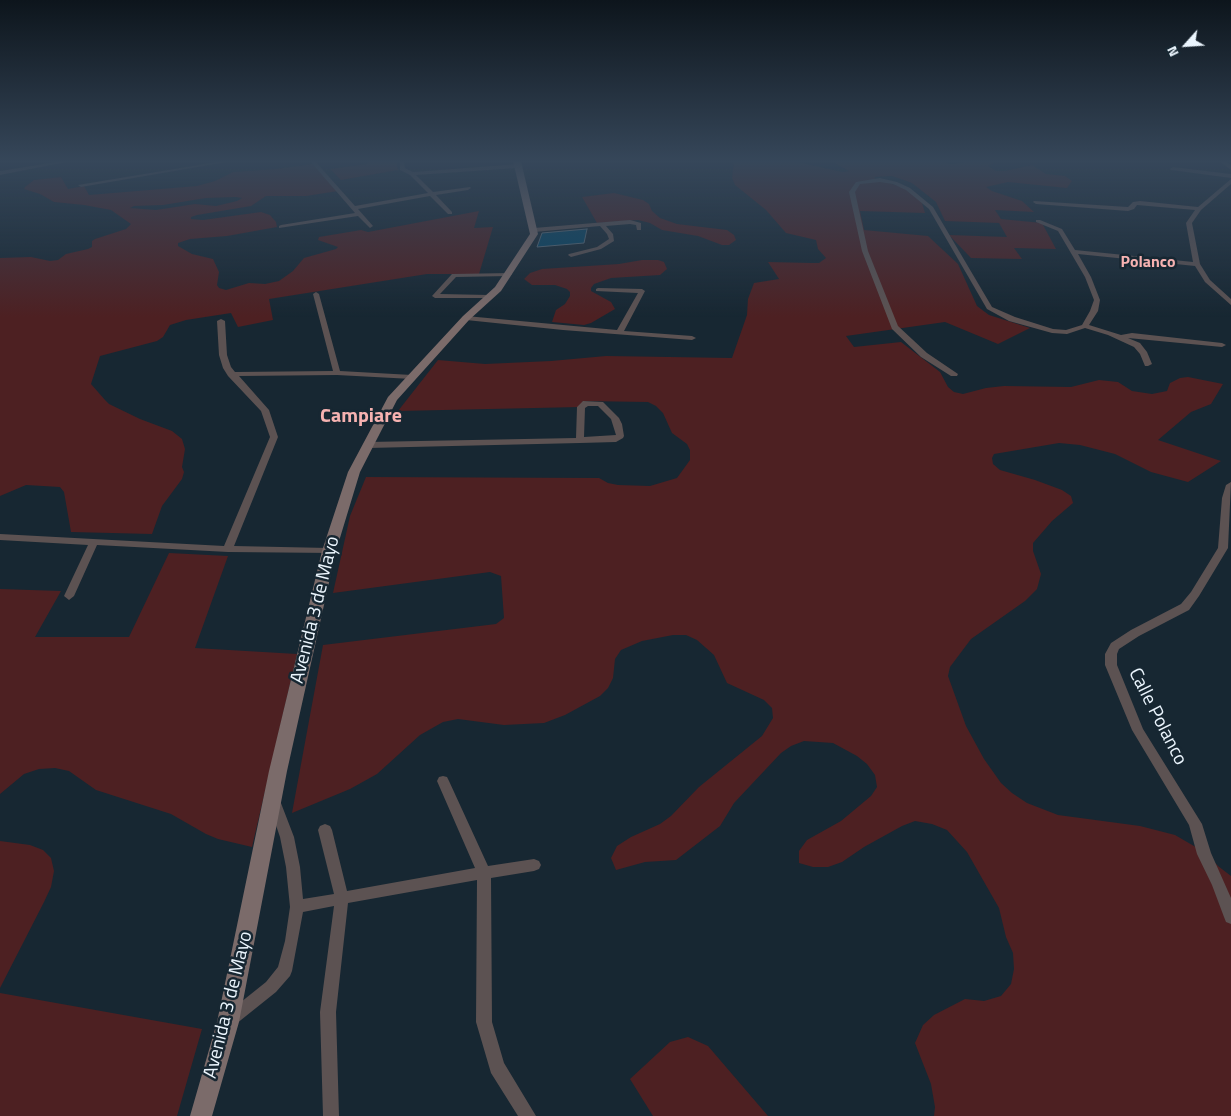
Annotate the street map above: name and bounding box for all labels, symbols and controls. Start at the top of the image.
north arrow [1161,20,1211,70]
text: N [1161,43,1184,61]
district label: Polanco [1121,253,1175,273]
district label: Campiare [320,405,402,429]
street label: Avenida 3 de Mayo [287,534,345,686]
street label: Calle Polanco [1123,665,1191,769]
street label: Avenida 3 de Mayo [200,929,258,1081]

